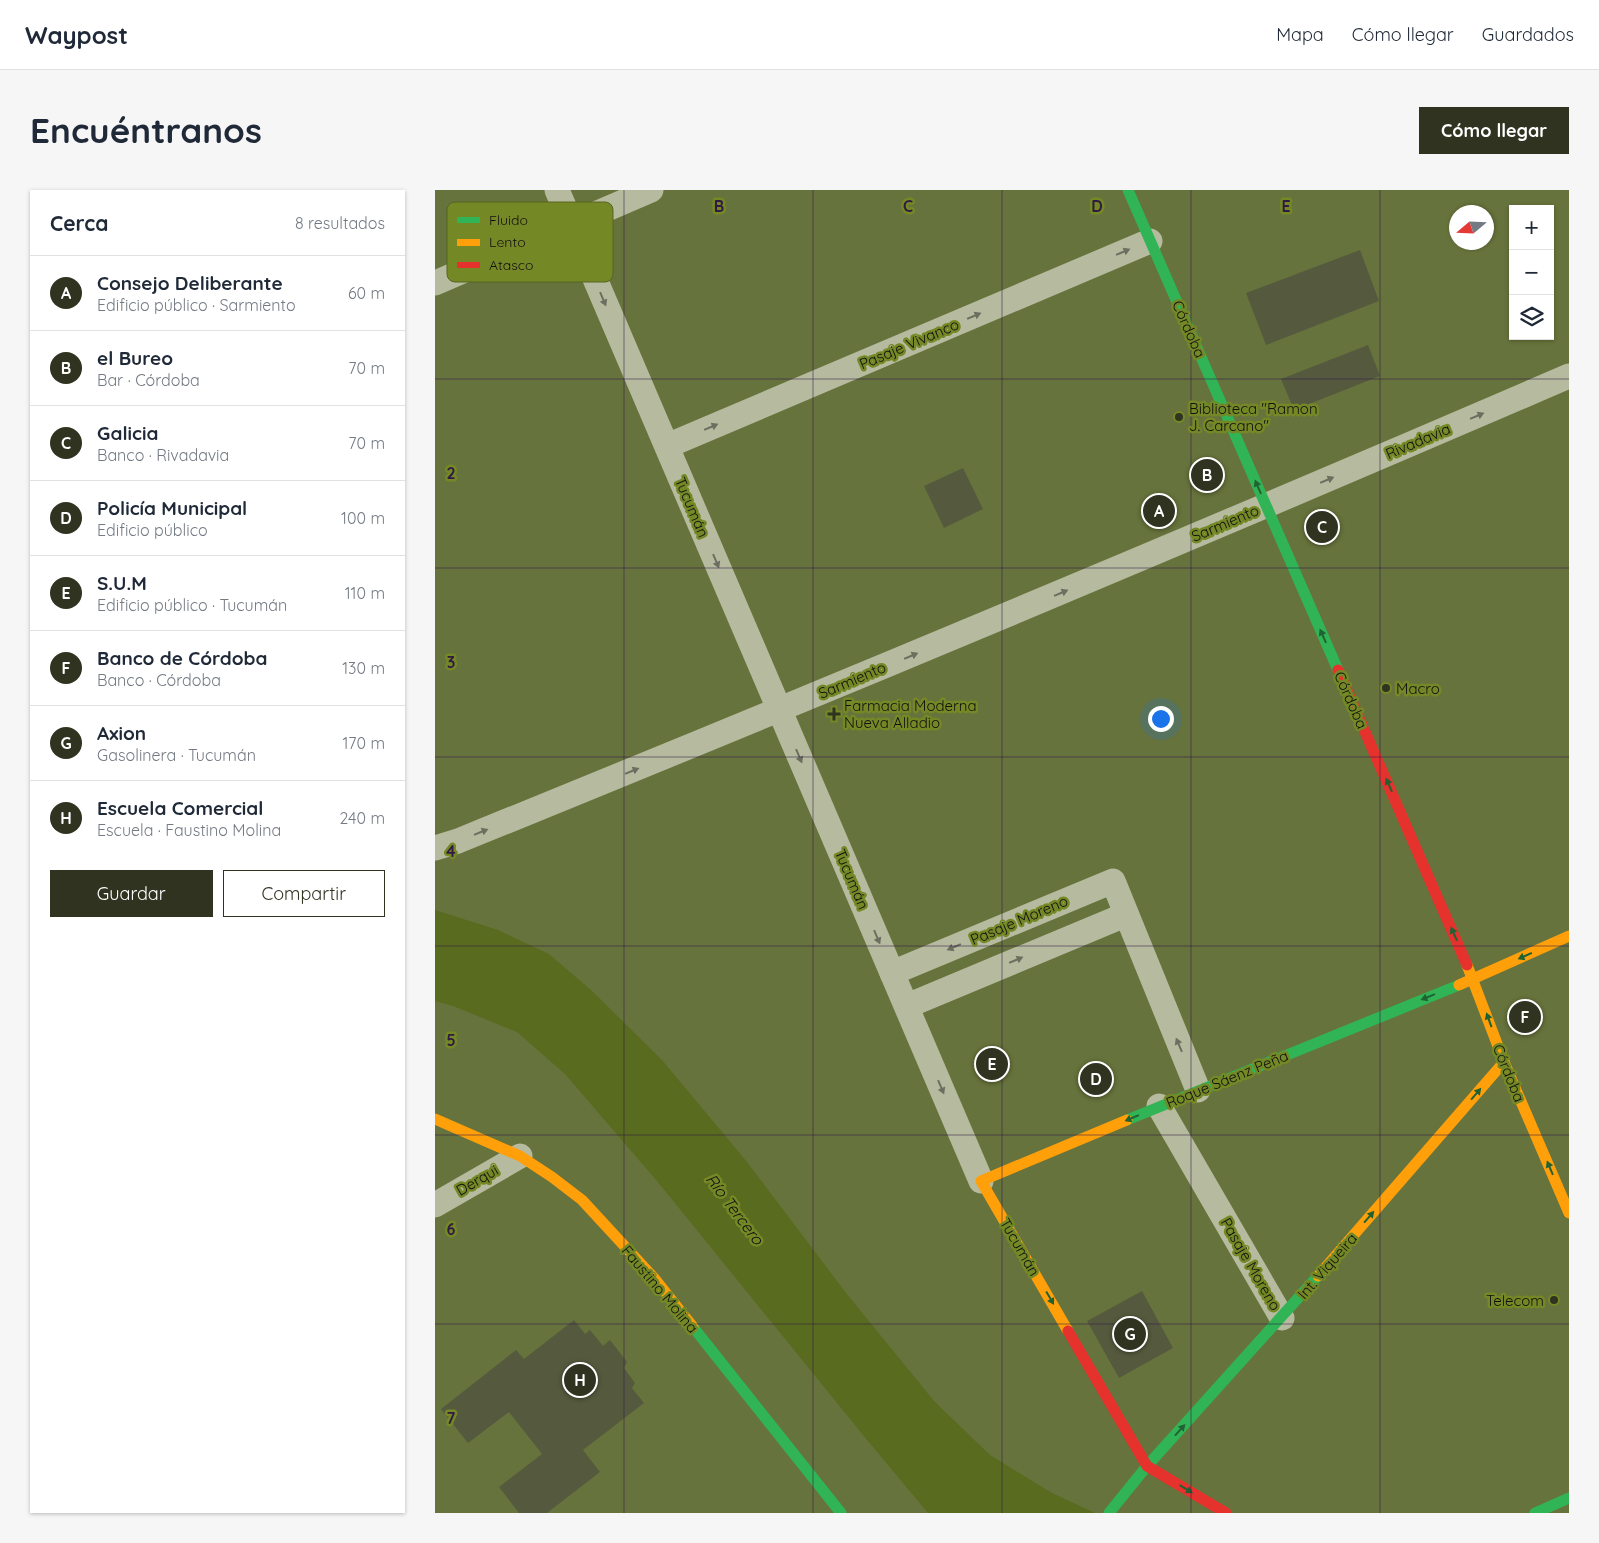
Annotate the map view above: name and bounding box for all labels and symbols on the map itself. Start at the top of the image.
text: B [714,196,724,216]
text: C [903,196,913,216]
text: D [1091,196,1103,216]
text: E [1281,196,1291,216]
legend [447,202,613,282]
north arrow [1449,205,1494,250]
text: Fluido [489,211,528,229]
text: Lento [489,233,526,251]
one-way arrow [1116,248,1130,256]
text: Atasco [489,256,534,274]
one-way arrow [600,292,608,306]
street label: Córdoba [1168,297,1210,361]
one-way arrow [967,311,981,319]
street label: Pasaje Vivanco [856,314,962,374]
place label: Biblioteca "Ramon J. Carcano" [1189,399,1318,435]
marker: Biblioteca "Ramon J. Carcano" [1173,411,1185,423]
one-way arrow [1470,411,1484,419]
street label: Rivadavia [1383,419,1453,463]
one-way arrow [704,423,719,431]
pin: B [1191,456,1223,494]
text: 2 [446,463,456,483]
street label: Tucumán [671,474,713,540]
one-way arrow [1320,475,1334,483]
one-way arrow [1254,480,1262,494]
pin: A [1143,492,1175,530]
street label: Sarmiento [1188,500,1262,546]
pin: C [1306,508,1338,546]
one-way arrow [712,554,720,568]
one-way arrow [1054,588,1068,596]
one-way arrow [1319,629,1327,643]
one-way arrow [904,651,918,659]
text: 3 [447,652,455,672]
street label: Sarmiento [815,657,889,703]
street label: Córdoba [1330,668,1372,732]
place label: Macro [1396,679,1440,698]
marker: Macro [1380,682,1392,694]
place label: Farmacia Moderna Nueva Alladio [844,696,977,732]
your location [1148,706,1174,732]
marker: Farmacia Moderna Nueva Alladio [828,708,840,720]
one-way arrow [796,749,804,763]
one-way arrow [625,767,640,775]
one-way arrow [1384,778,1392,792]
one-way arrow [474,828,489,836]
text: 4 [446,841,456,861]
street label: Tucumán [831,846,873,912]
street label: Pasaje Moreno [967,891,1071,949]
one-way arrow [1449,927,1457,941]
one-way arrow [873,930,881,944]
one-way arrow [946,943,961,951]
one-way arrow [1517,951,1532,960]
one-way arrow [1009,956,1023,964]
one-way arrow [1420,993,1435,1001]
pin: F [1509,998,1541,1036]
one-way arrow [1485,1013,1492,1028]
text: 5 [446,1030,456,1050]
one-way arrow [1175,1037,1183,1052]
street label: Córdoba [1489,1041,1529,1105]
pin: E [976,1045,1008,1083]
street label: Roque Sáenz Peña [1163,1046,1291,1112]
pin: D [1080,1060,1112,1098]
one-way arrow [938,1079,945,1094]
one-way arrow [1470,1089,1482,1101]
one-way arrow [1125,1114,1139,1122]
street label: Derqui [452,1160,502,1200]
one-way arrow [1545,1161,1553,1175]
water label: Río Tercero [702,1170,769,1249]
one-way arrow [1364,1211,1375,1224]
street label: Pasaje Moreno [1217,1214,1285,1314]
street label: Tucumán [996,1215,1044,1279]
text: 6 [447,1219,456,1239]
street label: Int. Viqueira [1293,1229,1361,1303]
street label: Faustino Molina [618,1241,702,1337]
place label: Telecom [1486,1291,1544,1310]
one-way arrow [1046,1292,1055,1305]
marker: Telecom [1548,1294,1560,1306]
pin: G [1114,1315,1146,1353]
pin: H [564,1361,596,1399]
text: 7 [447,1408,456,1428]
one-way arrow [1174,1423,1185,1436]
one-way arrow [1180,1485,1193,1494]

